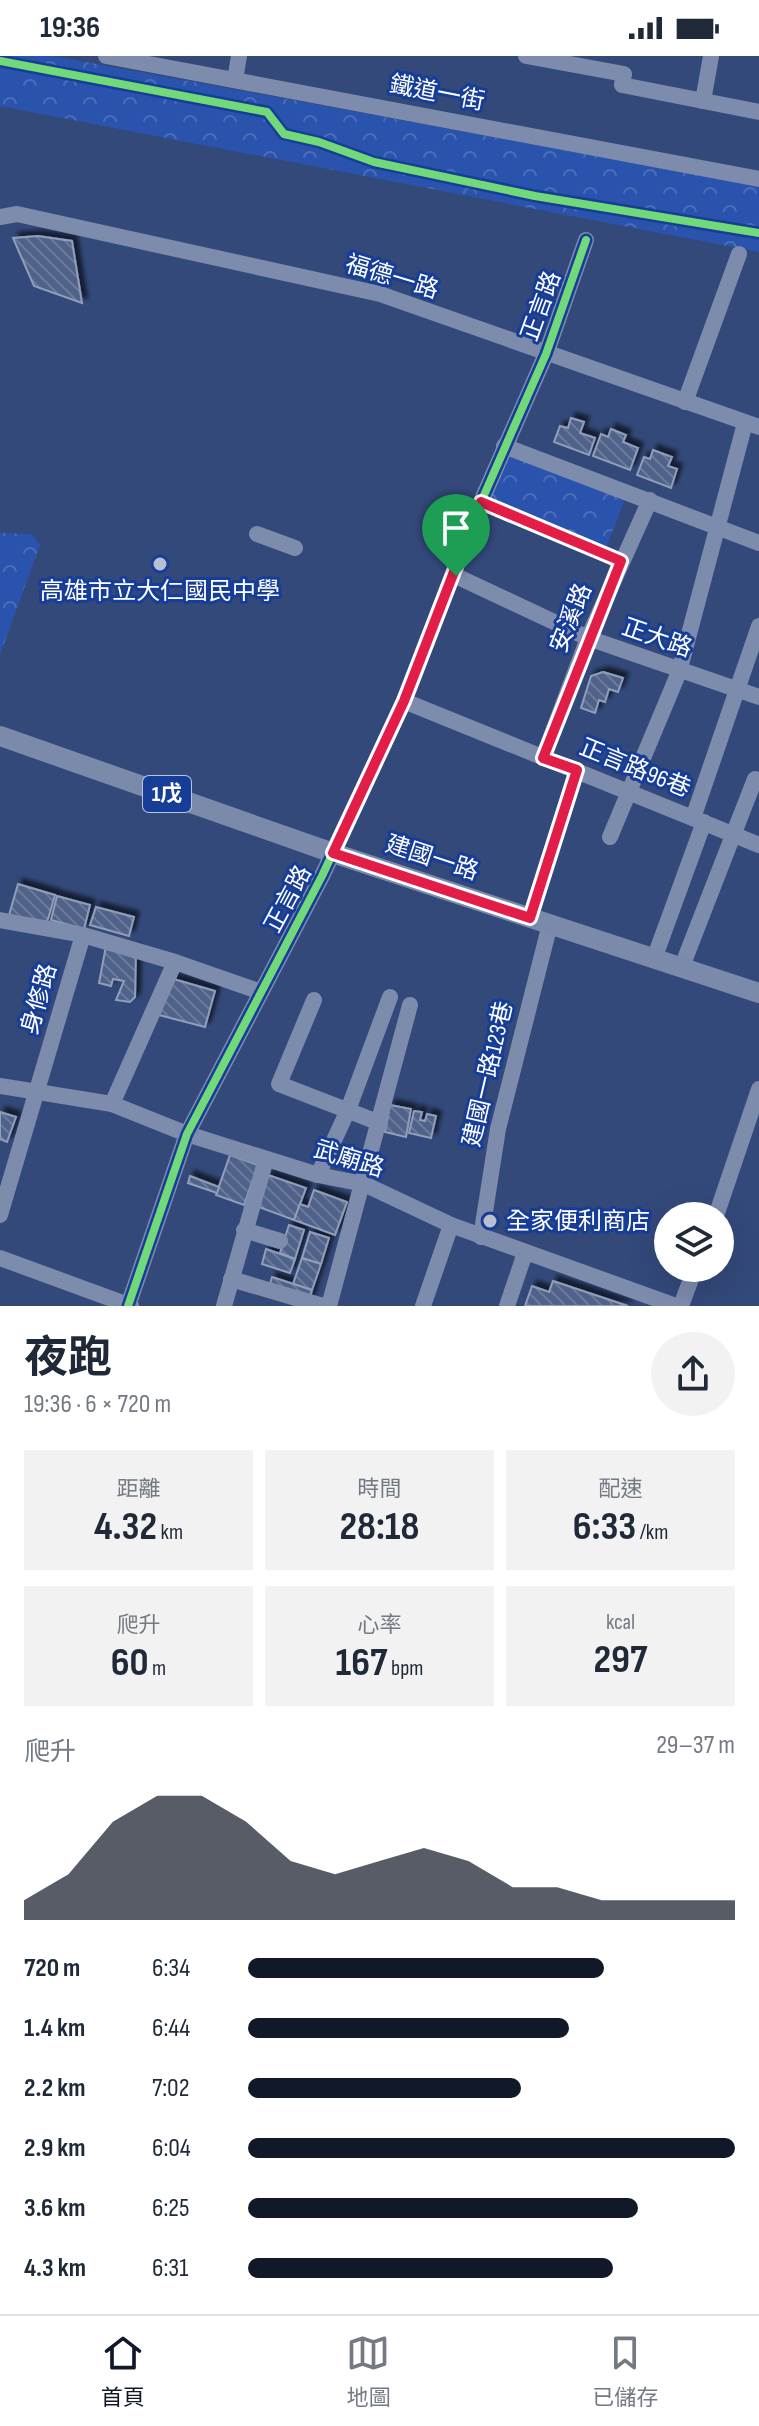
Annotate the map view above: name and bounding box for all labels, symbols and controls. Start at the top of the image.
text: 19:36 [40,10,100,46]
street label: 鐵道一街 [387,70,487,116]
street label: 福德一路 [342,249,442,305]
street label: 正言路 [515,267,567,345]
pin [422,494,490,576]
icon: arrive [434,506,478,550]
marker: 高雄市立大仁國民中學 [151,555,169,573]
place label: 高雄市立大仁國民中學 [40,577,280,606]
street label: 安溪路 [544,579,598,657]
street label: 正大路 [618,613,696,663]
street label: 正言路96巷 [575,733,695,803]
road number: 1戊 [143,776,191,812]
street label: 建國一路 [382,829,482,887]
street label: 正言路 [258,860,318,938]
street label: 身修路 [15,960,63,1038]
street label: 建國一路123巷 [457,998,519,1150]
street label: 武廟路 [310,1135,388,1183]
map controls [654,1202,734,1282]
button: layers [654,1202,734,1282]
place label: 全家便利商店 [506,1207,650,1236]
marker: 全家便利商店 [481,1212,499,1230]
text: 夜跑 [24,1332,112,1385]
button: share [651,1332,735,1416]
text: 19:36 · 6 × 720 m [24,1389,171,1420]
text: 距離 [116,1476,161,1503]
text: 時間 [357,1476,402,1503]
text: 配速 [598,1476,643,1503]
text: 4.32 [94,1503,157,1551]
text: 28:18 [340,1503,419,1551]
text: 6:33 [573,1503,636,1551]
text: km [157,1519,183,1546]
text: /km [636,1519,668,1546]
text: kcal [606,1609,635,1636]
text: 爬升 [116,1612,161,1639]
text: 心率 [357,1612,402,1639]
text: 297 [594,1636,647,1684]
text: 60 [111,1639,149,1687]
text: 167 [336,1639,388,1687]
text: m [149,1655,166,1682]
text: bpm [388,1655,423,1682]
text: 29–37 m [656,1730,735,1761]
text: 爬升 [24,1737,76,1768]
text: 720 m [24,1953,80,1984]
text: 6:34 [152,1953,190,1984]
text: 1.4 km [24,2013,85,2044]
text: 6:44 [152,2013,190,2044]
text: 2.2 km [24,2073,86,2104]
text: 7:02 [152,2073,189,2104]
text: 2.9 km [24,2133,86,2164]
text: 6:04 [152,2133,191,2164]
text: 3.6 km [24,2193,86,2224]
text: 6:25 [152,2193,189,2224]
text: 4.3 km [24,2253,86,2284]
text: 6:31 [152,2253,188,2284]
tab: 首頁 [101,2331,145,2412]
tab: 地圖 [346,2331,390,2412]
tab: 已儲存 [592,2331,658,2412]

